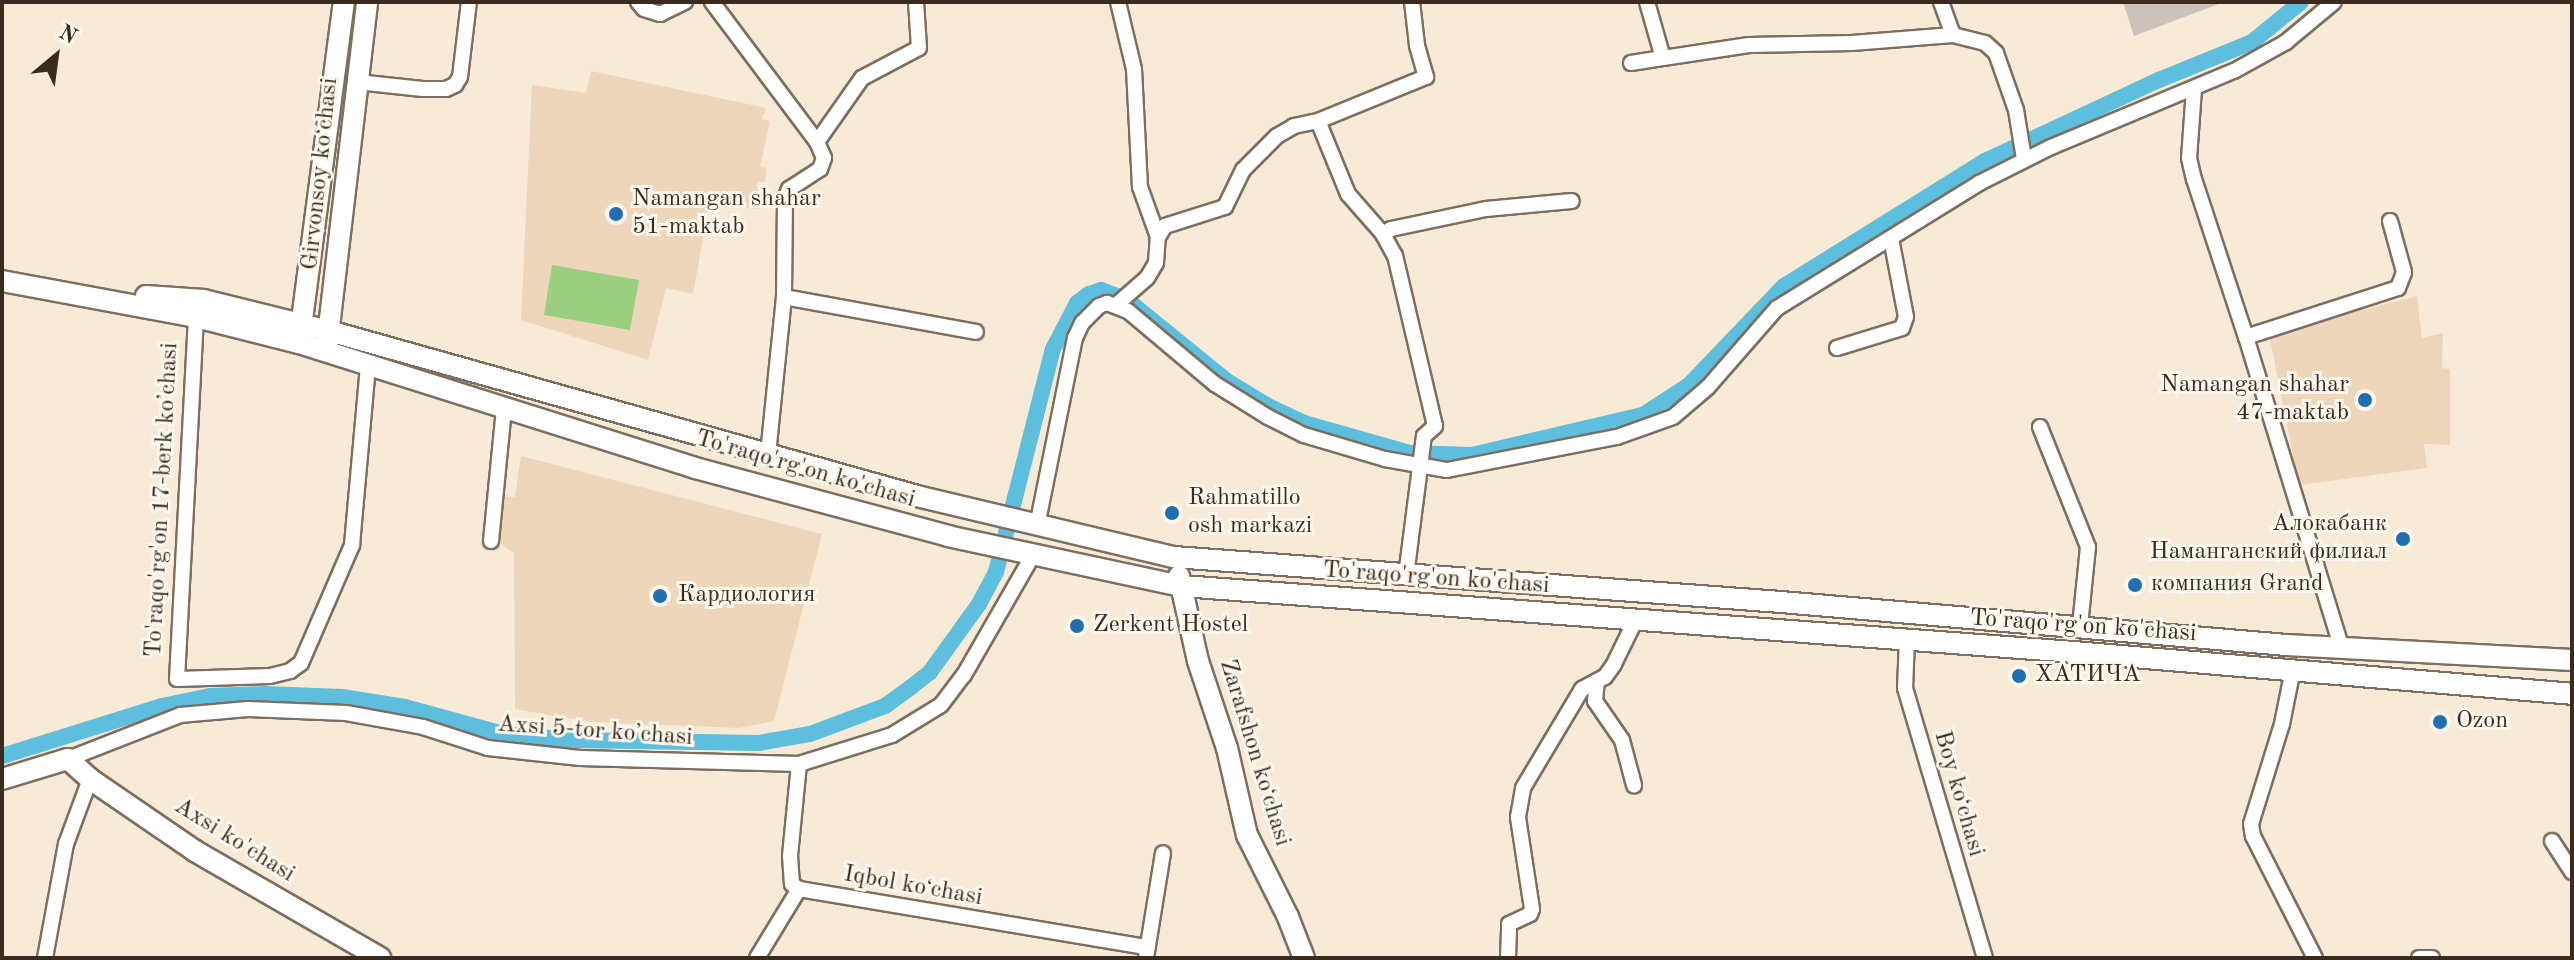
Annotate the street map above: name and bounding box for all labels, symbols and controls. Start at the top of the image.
north arrow [16,16,96,96]
text: N [55,21,80,49]
street label: Girvonsoy koʻchasi [297,76,345,272]
place label: Namangan shahar 51-maktab [632,186,821,242]
marker: Namangan shahar 51-maktab [607,205,625,223]
street label: To'raqo'rg'on 17-berk koʼchasi [140,342,186,658]
place label: Namangan shahar 47-maktab [2160,372,2349,428]
marker: Namangan shahar 47-maktab [2356,391,2374,409]
street label: To'raqo'rg'on ko'chasi [692,425,918,515]
place label: Rahmatillo osh markazi [1188,485,1312,541]
marker: Rahmatillo osh markazi [1163,504,1181,522]
place label: Алокабанк Наманганский филиал [2150,511,2387,567]
marker: Алокабанк Наманганский филиал [2394,530,2412,548]
street label: To'raqo'rg'on ko'chasi [1322,557,1550,601]
place label: компания Grand [2151,571,2324,599]
marker: компания Grand [2126,576,2144,594]
place label: Кардиология [678,582,816,610]
marker: Кардиология [649,585,671,607]
street label: To'raqo'rg'on ko'chasi [1969,605,2197,649]
place label: Zerkent Hostel [1093,612,1248,640]
marker: Zerkent Hostel [1068,617,1086,635]
street label: Zarafshon koʻchasi [1212,656,1296,850]
place label: ХАТИЧА [2035,662,2141,690]
marker: ХАТИЧА [2010,667,2028,685]
place label: Ozon [2456,708,2508,736]
street label: Аxsi 5-tor koʼchasi [496,711,694,753]
marker: Ozon [2431,713,2449,731]
street label: Boy koʻchasi [1926,728,1990,860]
street label: Axsi ko'chasi [168,793,300,889]
street label: Iqbol koʻchasi [841,861,985,913]

